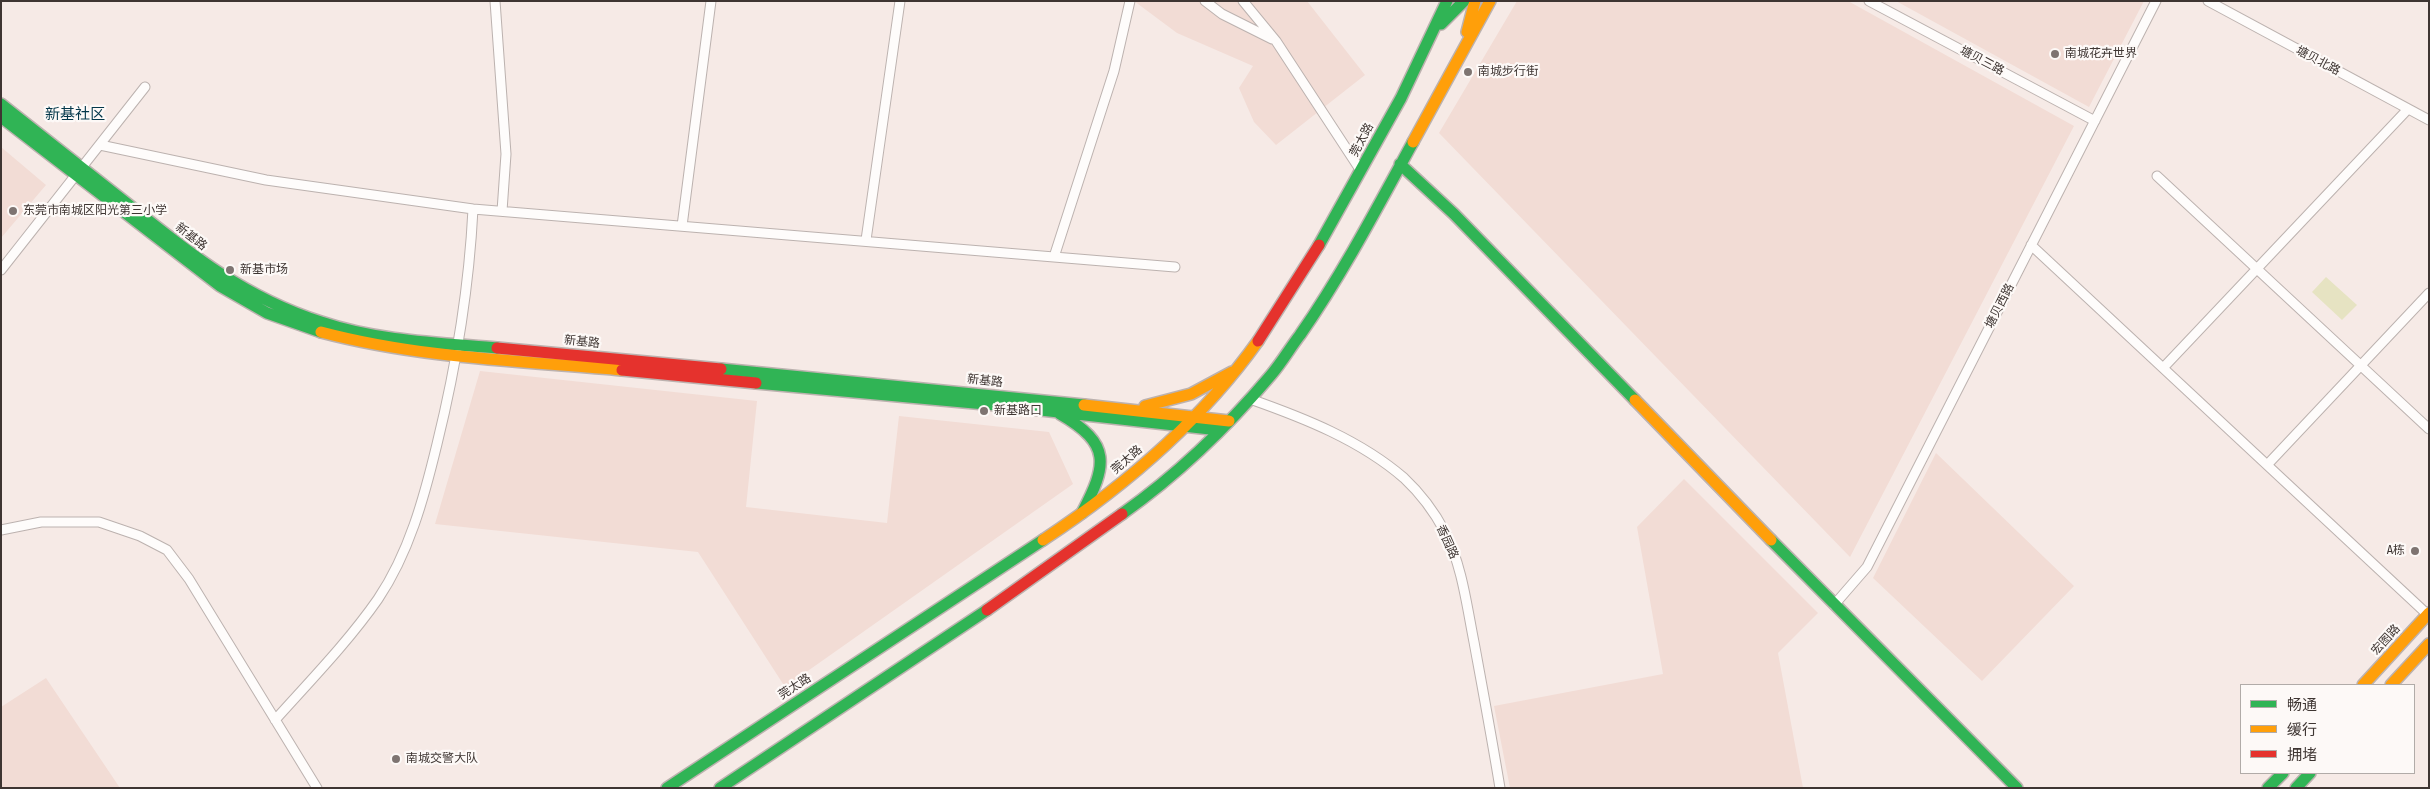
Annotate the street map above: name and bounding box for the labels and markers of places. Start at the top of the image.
place label: 南城花卉世界 [2065,47,2137,61]
marker: 南城花卉世界 [2049,48,2061,60]
place label: 南城步行街 [1478,65,1538,79]
marker: 南城步行街 [1462,66,1474,78]
place label: 东莞市南城区阳光第三小学 [23,204,167,218]
marker: 东莞市南城区阳光第三小学 [7,205,19,217]
place label: 新基市场 [240,263,288,277]
marker: 新基市场 [224,264,236,276]
place label: 新基路口 [994,404,1042,418]
marker: 新基路口 [978,405,990,417]
place label: A栋 [2387,544,2405,558]
marker: A栋 [2409,545,2421,557]
place label: 南城交警大队 [406,752,478,766]
marker: 南城交警大队 [390,753,402,765]

